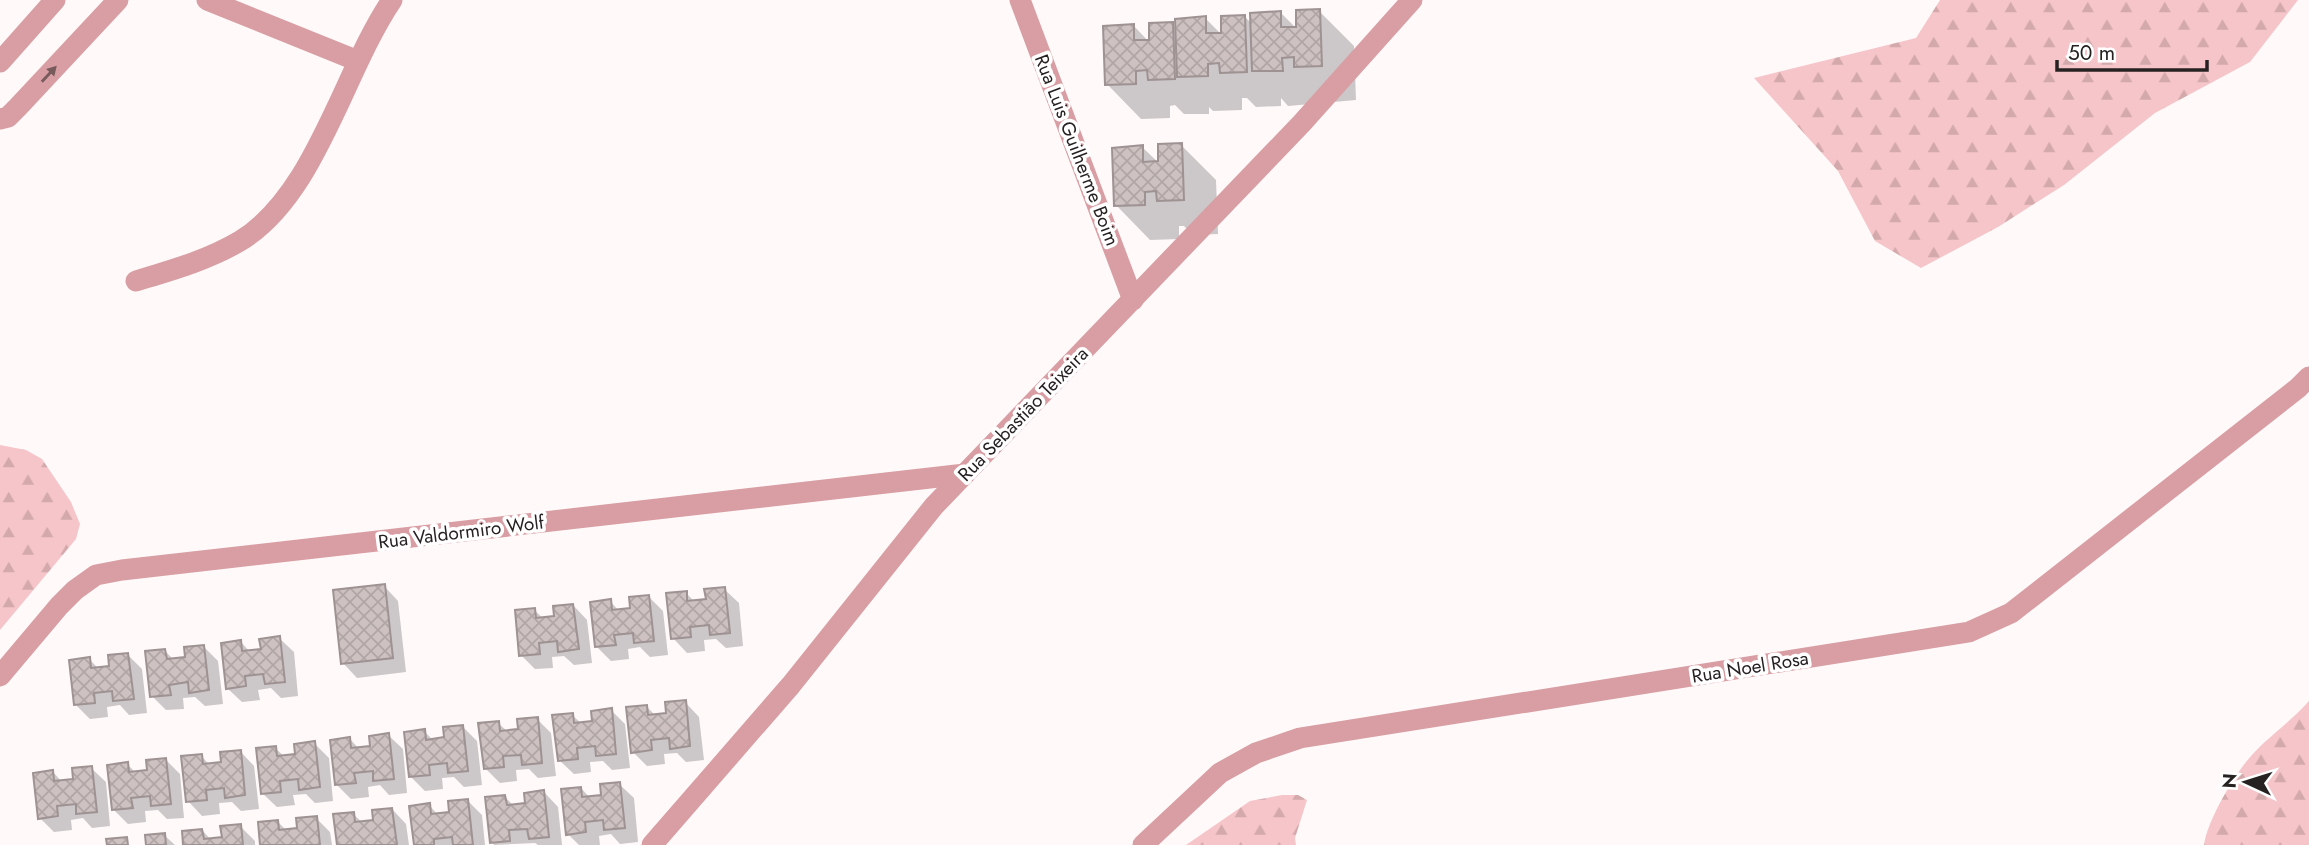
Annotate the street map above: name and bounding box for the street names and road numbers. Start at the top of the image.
street label: Rua Luis Guilherme Boim [1028,50,1126,250]
street label: Rua Sebastião Teixeira [952,341,1094,487]
street label: Rua Valdormiro Wolf [377,508,546,556]
street label: Rua Noel Rosa [1690,644,1810,690]

